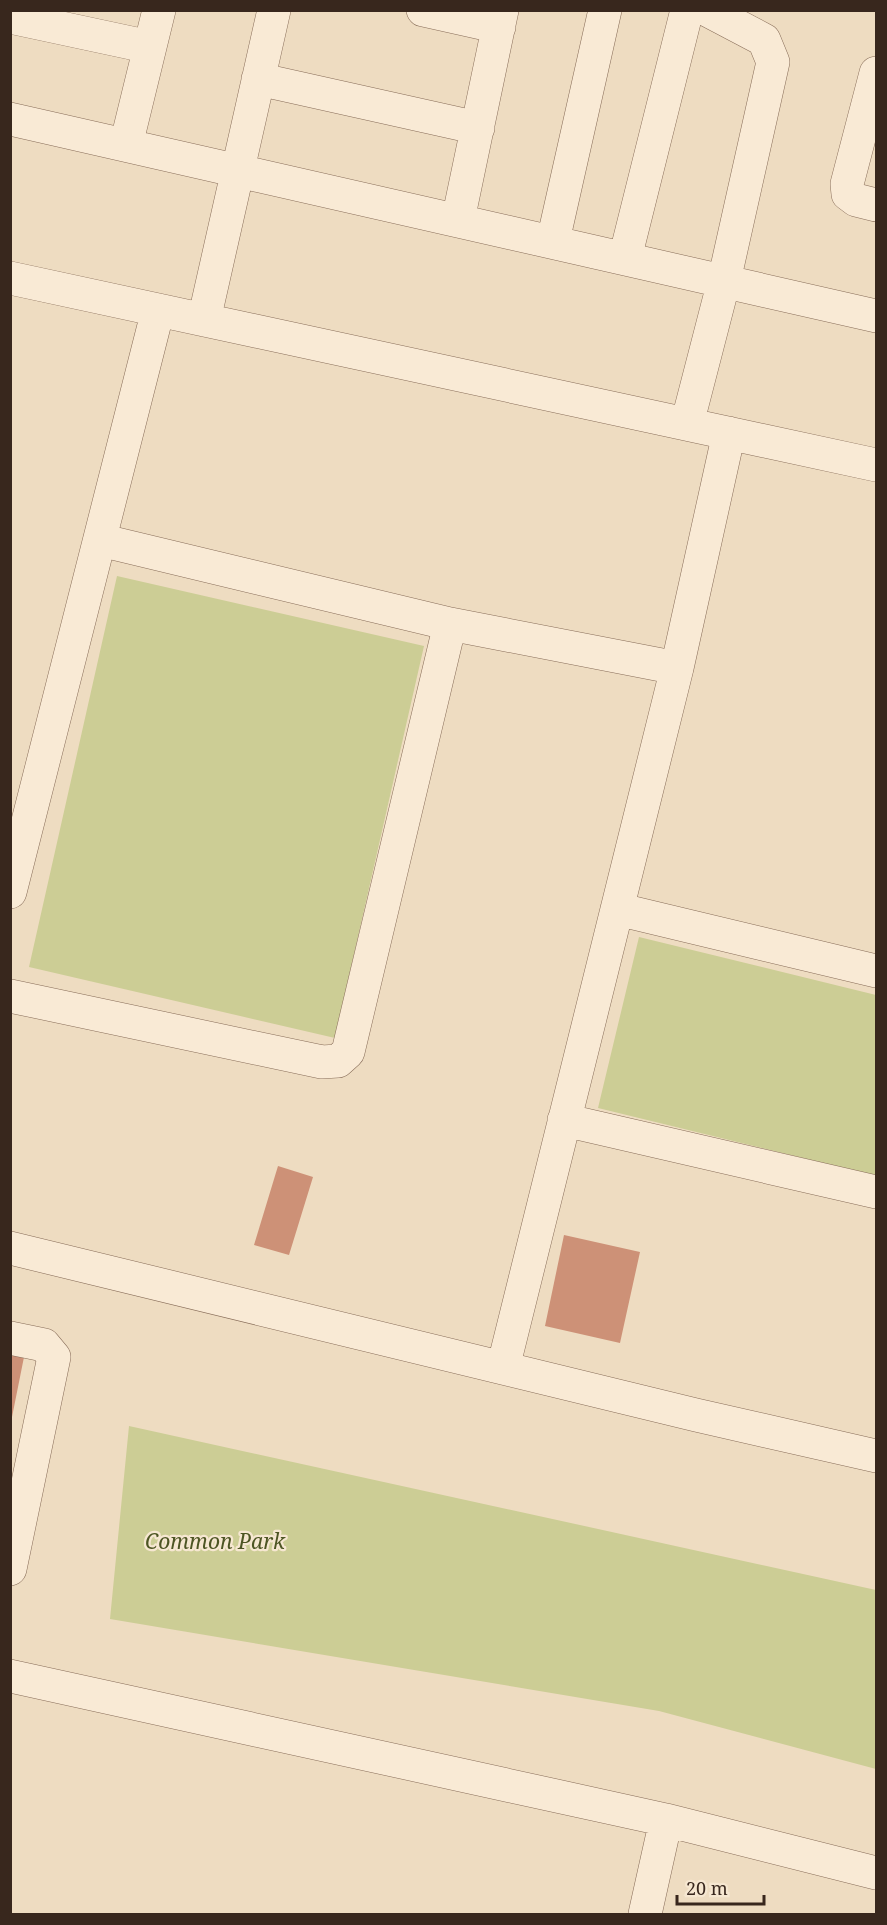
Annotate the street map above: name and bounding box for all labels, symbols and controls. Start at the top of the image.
park label: Common Park [145,1527,286,1555]
scale bar [677,1868,764,1906]
text: 20 m [686,1876,728,1900]

